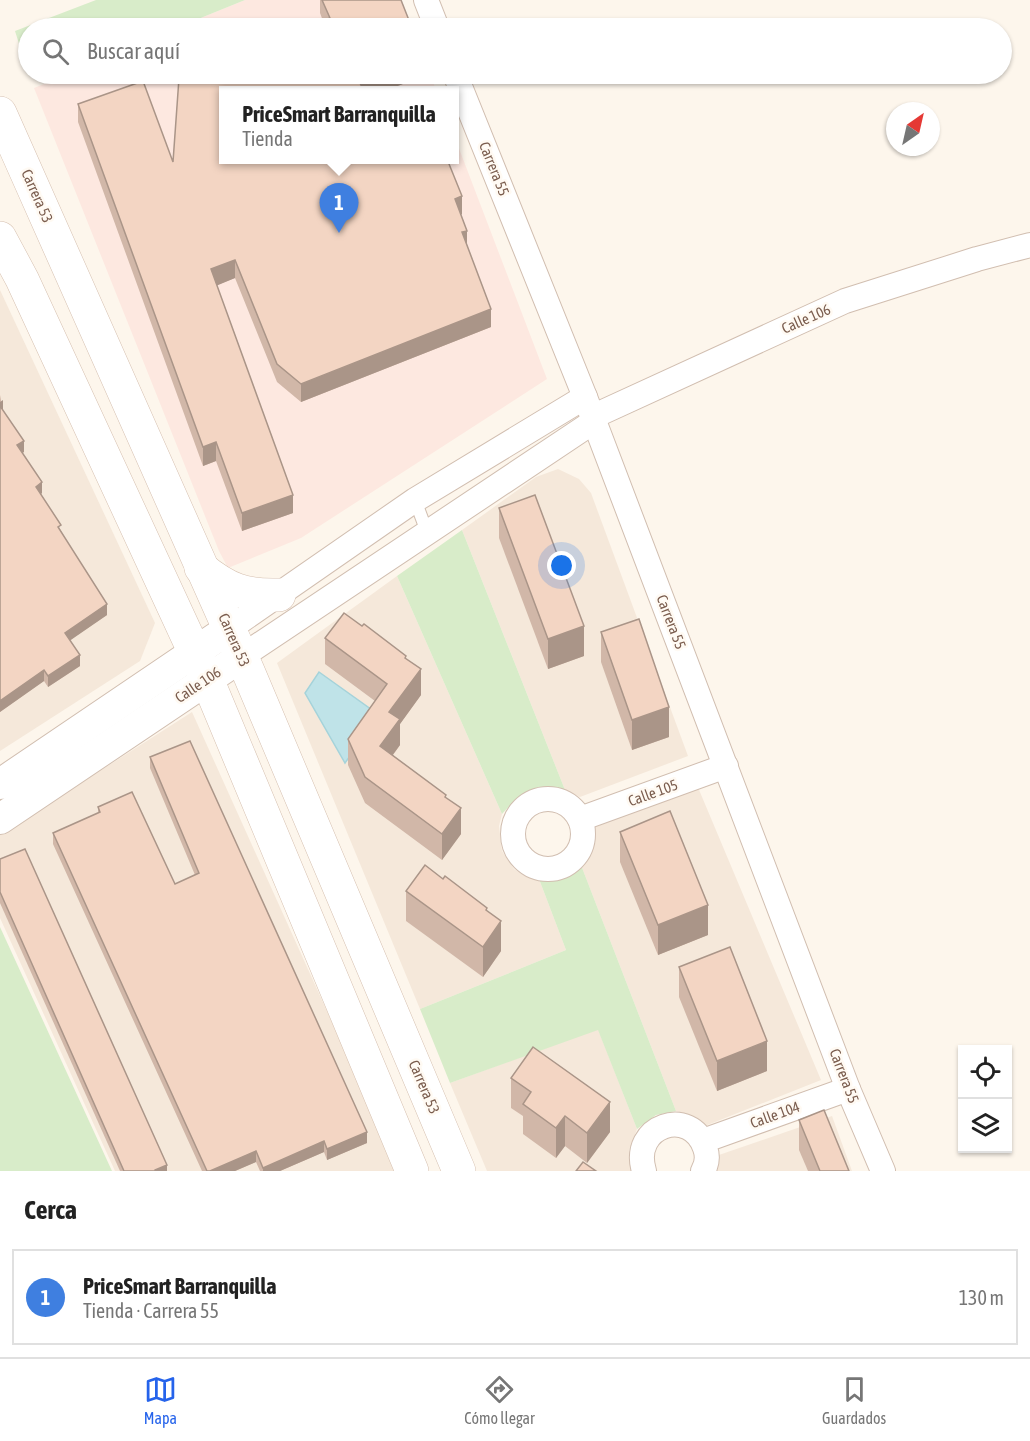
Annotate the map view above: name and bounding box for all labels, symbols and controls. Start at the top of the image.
search box [18,18,1012,84]
icon: search [39,35,72,68]
text: Buscar aquí [87,38,180,64]
popup [219,86,459,164]
text: PriceSmart Barranquilla [242,101,436,127]
north arrow [886,102,940,156]
text: Tienda [242,127,293,150]
street label: Carrera 55 [476,139,513,198]
street label: Carrera 53 [18,166,57,225]
pin: 1 [320,184,358,233]
street label: Calle 106 [779,300,833,337]
your location [547,551,576,580]
street label: Carrera 55 [653,592,690,651]
street label: Carrera 53 [215,610,254,669]
street label: Calle 106 [172,663,224,706]
street label: Calle 105 [626,776,680,809]
map controls [958,1045,1012,1153]
button: locate [958,1045,1012,1099]
street label: Carrera 55 [826,1046,863,1105]
street label: Carrera 53 [406,1057,443,1116]
street label: Calle 104 [748,1098,802,1131]
button: layers [958,1099,1012,1153]
text: Cerca [24,1195,77,1225]
text: PriceSmart Barranquilla [83,1273,277,1299]
text: 1 [41,1286,50,1309]
text: 130 m [959,1286,1004,1309]
text: Tienda · Carrera 55 [83,1299,219,1322]
tab: Mapa [144,1373,177,1427]
tab: Cómo llegar [464,1373,535,1427]
tab: Guardados [822,1373,886,1427]

